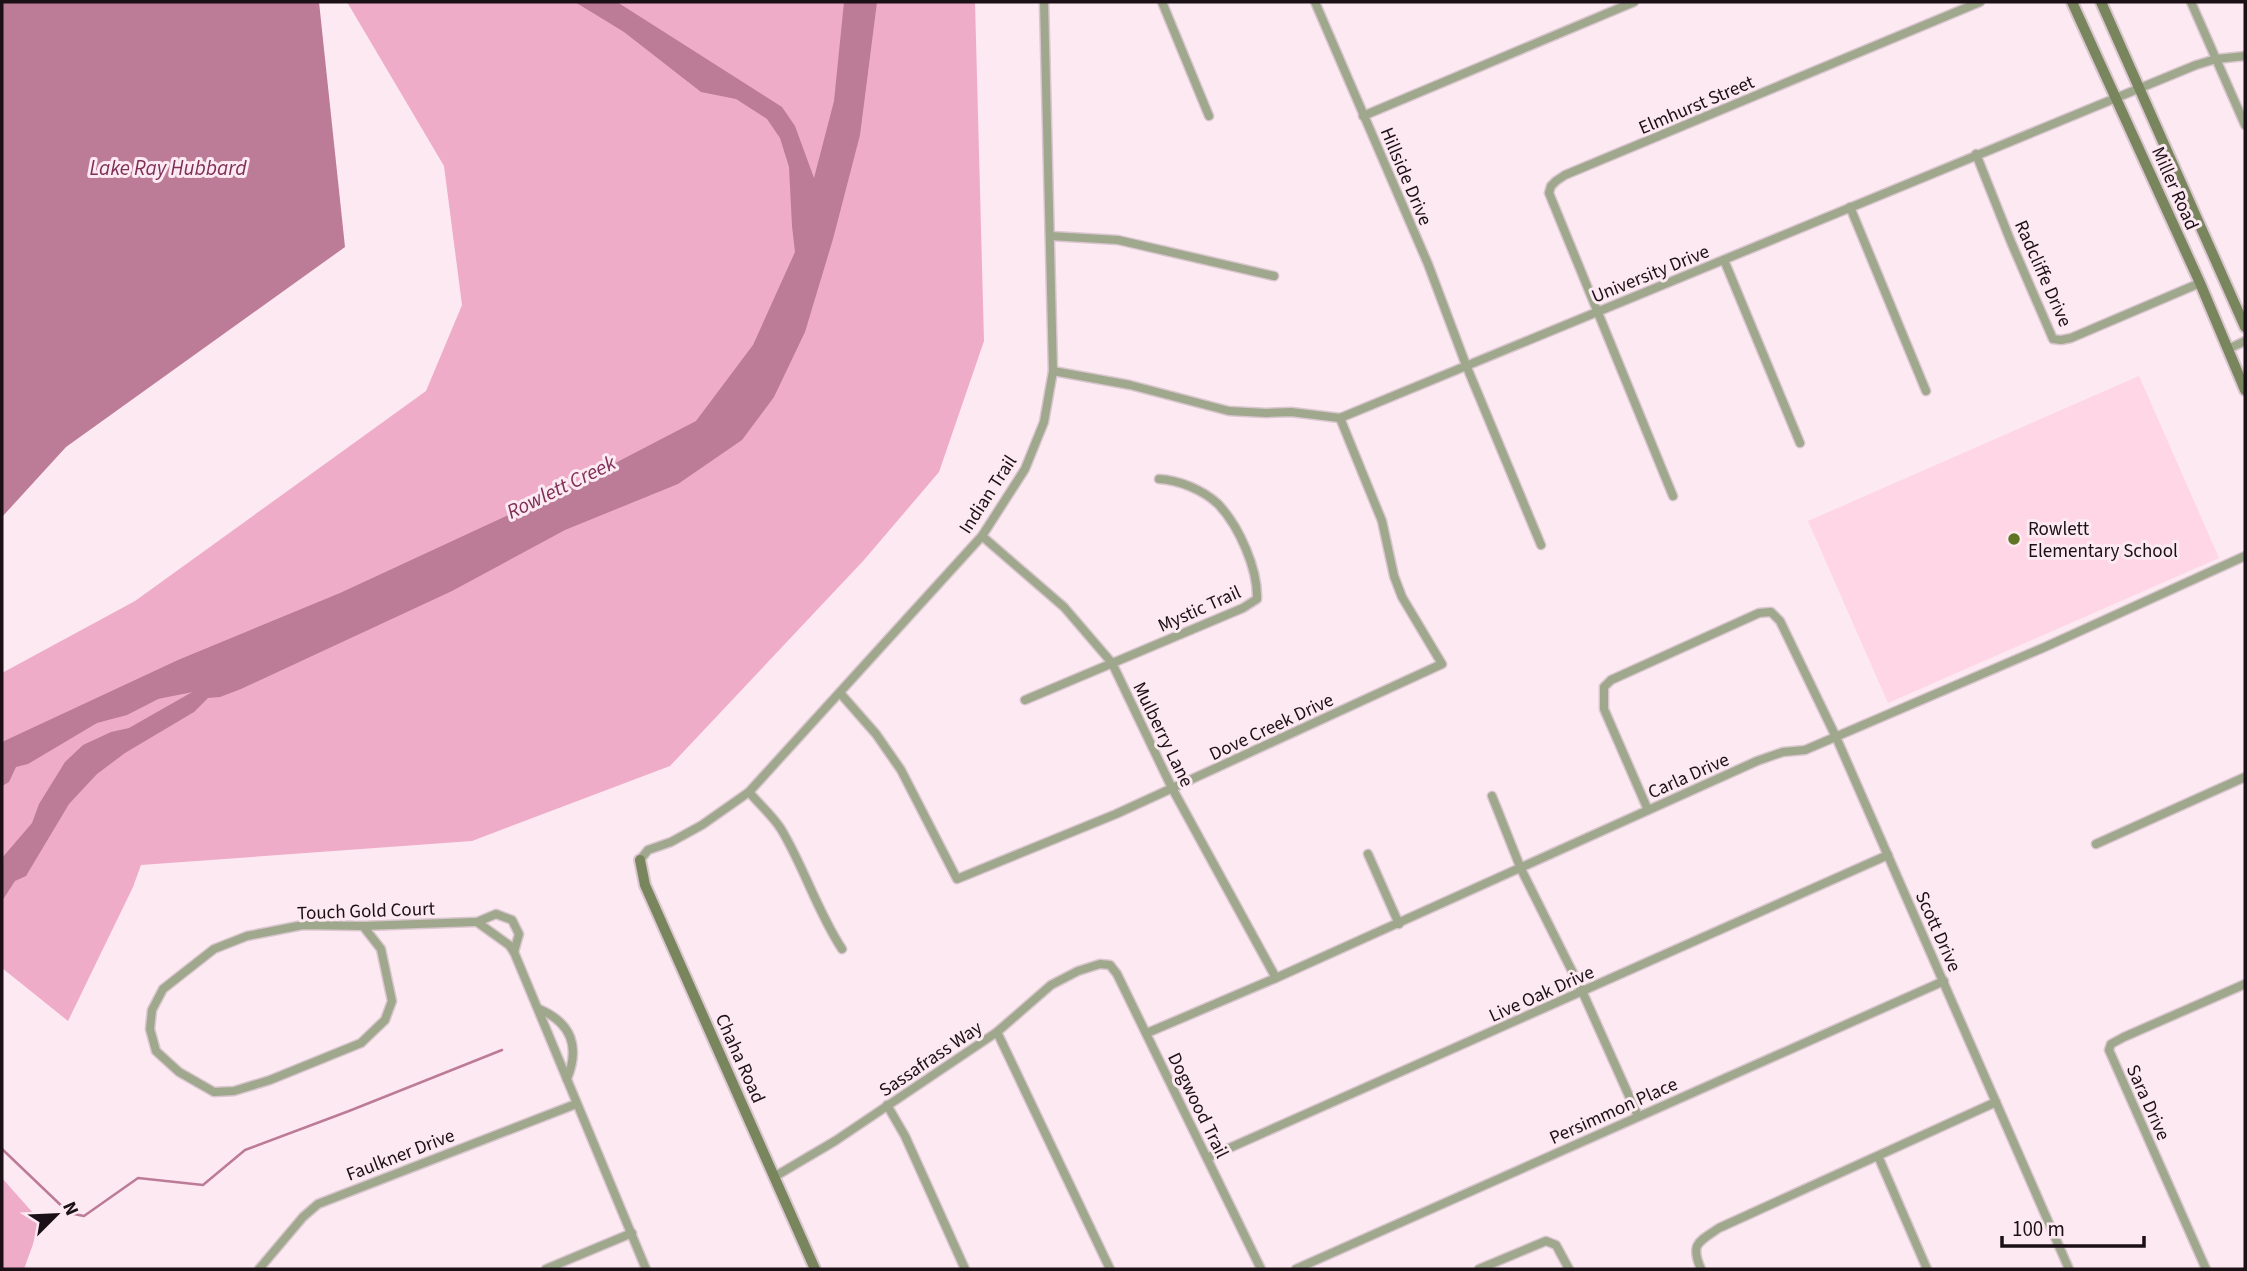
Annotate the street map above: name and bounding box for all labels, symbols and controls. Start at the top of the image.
street label: Elmhurst Street [1635,69,1759,142]
street label: Hillside Drive [1373,123,1438,230]
street label: Miller Road [2144,143,2205,235]
water label: Lake Ray Hubbard [90,153,247,183]
street label: Radcliffe Drive [2007,216,2078,331]
street label: University Drive [1588,238,1714,310]
water label: Rowlett Creek [501,447,622,526]
street label: Indian Trail [953,450,1024,539]
place label: Rowlett Elementary School [2028,516,2178,565]
marker: Rowlett Elementary School [2006,531,2022,547]
street label: Mystic Trail [1154,579,1246,640]
street label: Mulberry Lane [1126,678,1200,792]
street label: Dove Creek Drive [1205,687,1338,768]
street label: Carla Drive [1644,746,1734,806]
street label: Scott Drive [1908,887,1967,976]
street label: Touch Gold Court [297,896,436,927]
street label: Live Oak Drive [1485,959,1598,1030]
street label: Chaha Road [708,1010,771,1108]
street label: Sassafrass Way [874,1015,988,1104]
street label: Dogwood Trail [1160,1048,1235,1163]
street label: Sara Drive [2119,1060,2176,1145]
street label: Persimmon Place [1545,1071,1682,1152]
street label: Faulkner Drive [342,1122,459,1188]
north arrow [21,1180,91,1250]
text: N [55,1197,85,1220]
scale bar [2002,1204,2144,1248]
text: 100 m [2012,1214,2065,1244]

